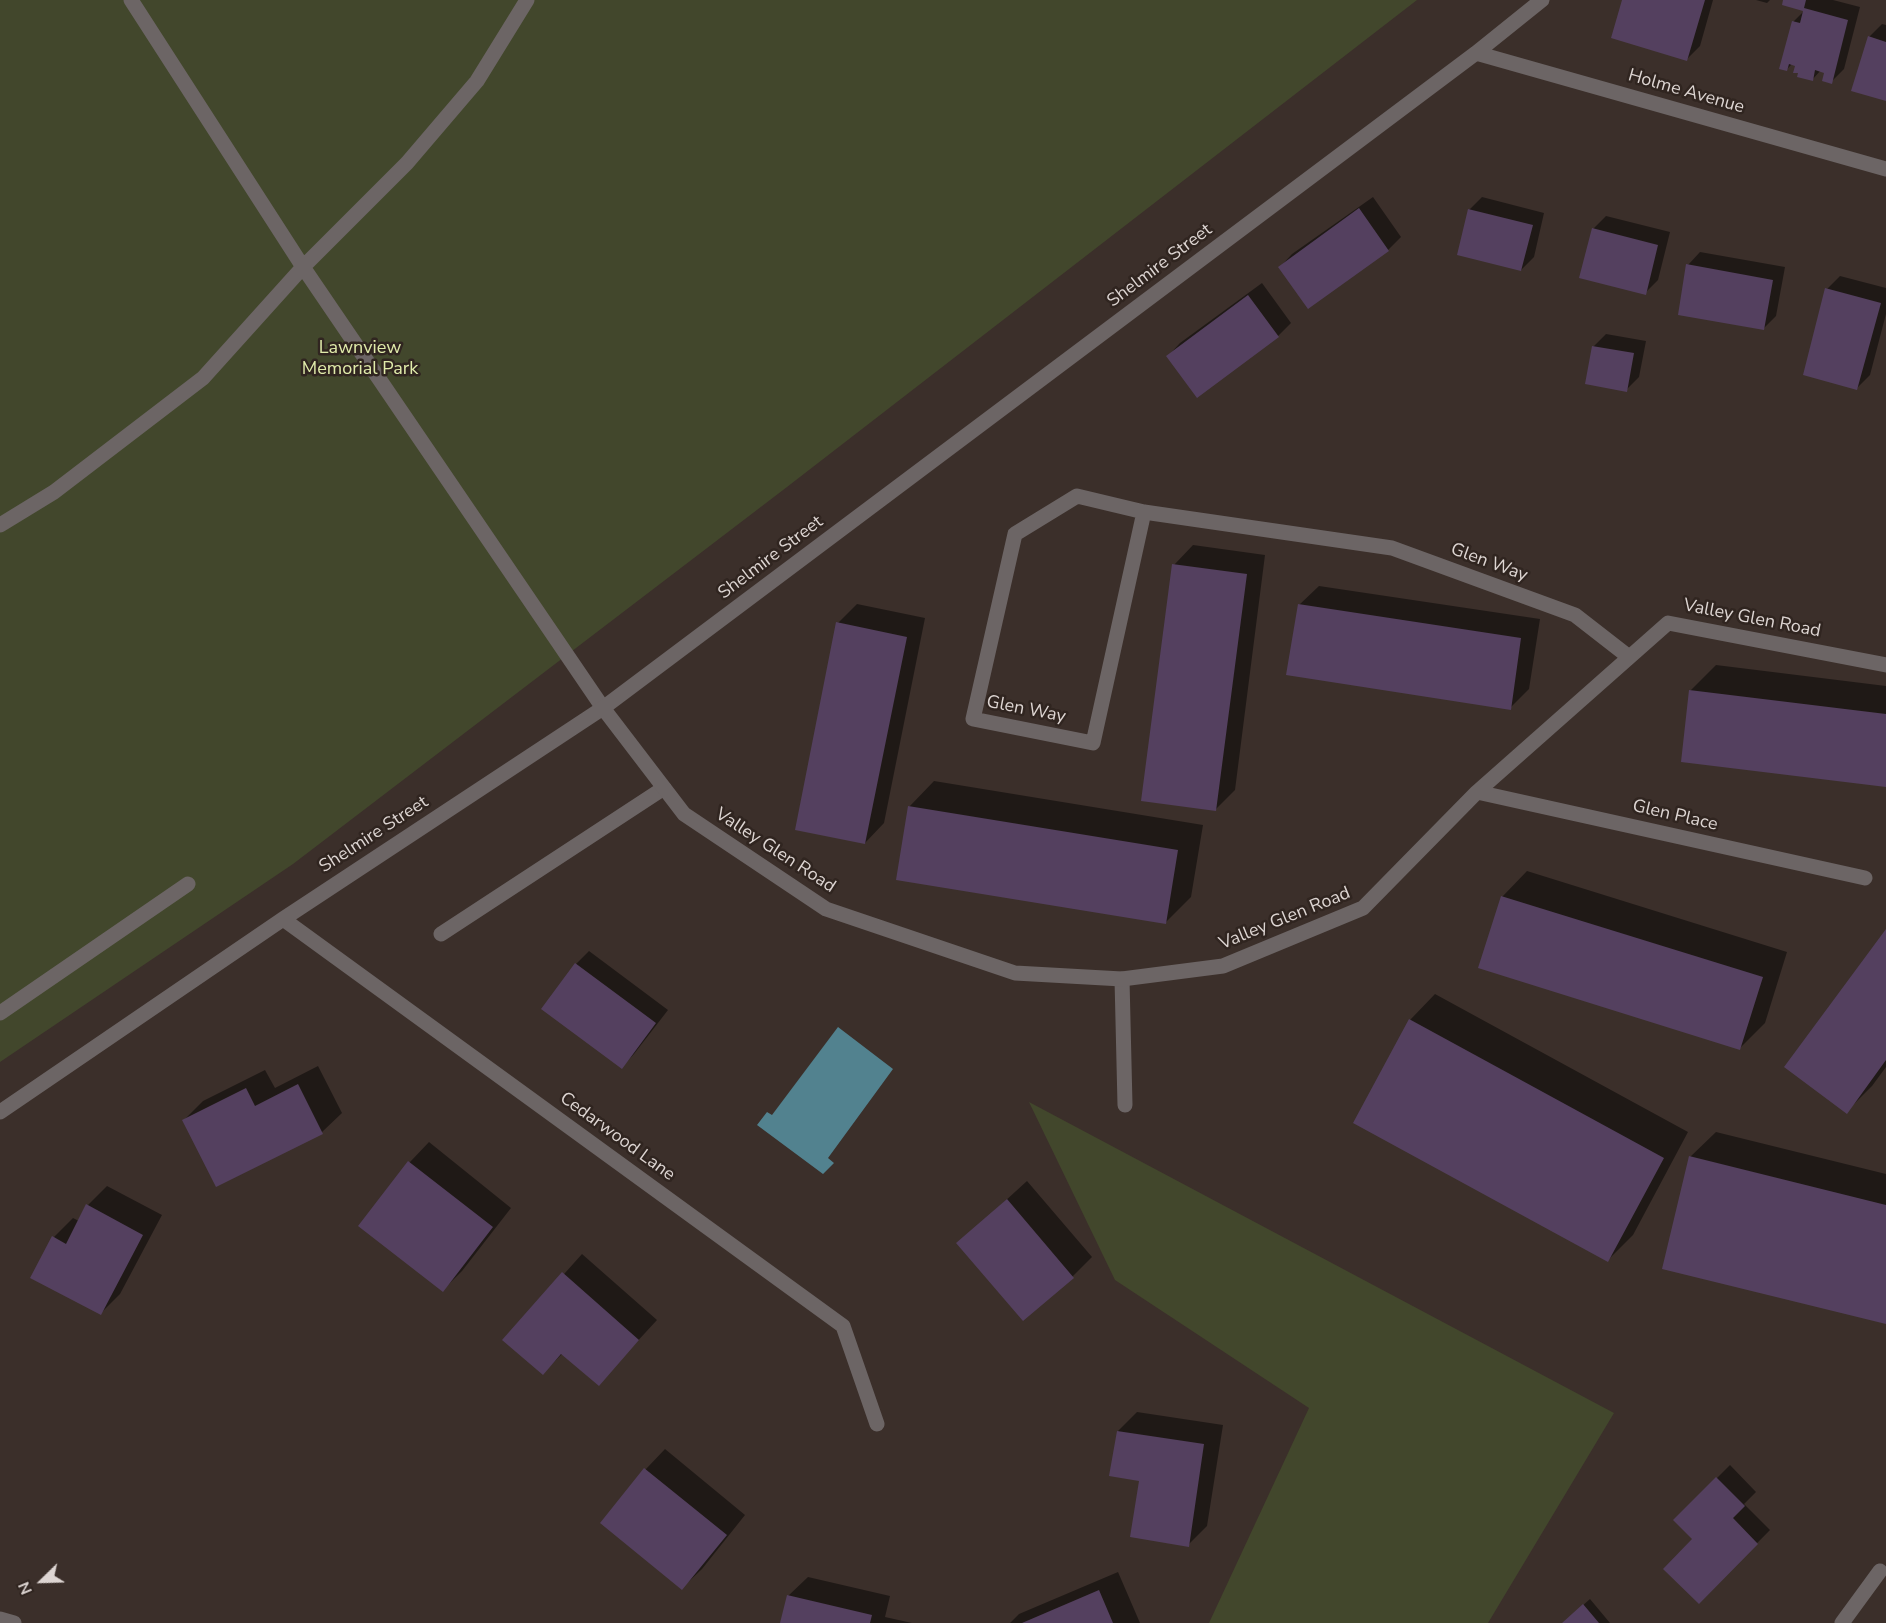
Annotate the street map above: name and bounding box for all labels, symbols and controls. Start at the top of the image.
street label: Holme Avenue [1625,65,1747,119]
street label: Shelmire Street [1103,220,1217,312]
park label: Lawnview Memorial Park [302,338,418,380]
street label: Shelmire Street [714,512,828,604]
street label: Glen Way [1448,539,1530,587]
street label: Valley Glen Road [1682,595,1822,643]
street label: Glen Way [985,692,1067,728]
street label: Shelmire Street [316,792,432,878]
street label: Glen Place [1630,796,1720,836]
street label: Valley Glen Road [711,804,839,898]
street label: Valley Glen Road [1216,883,1354,955]
street label: Cedarwood Lane [555,1088,679,1186]
north arrow [12,1551,72,1611]
text: N [13,1578,38,1598]

